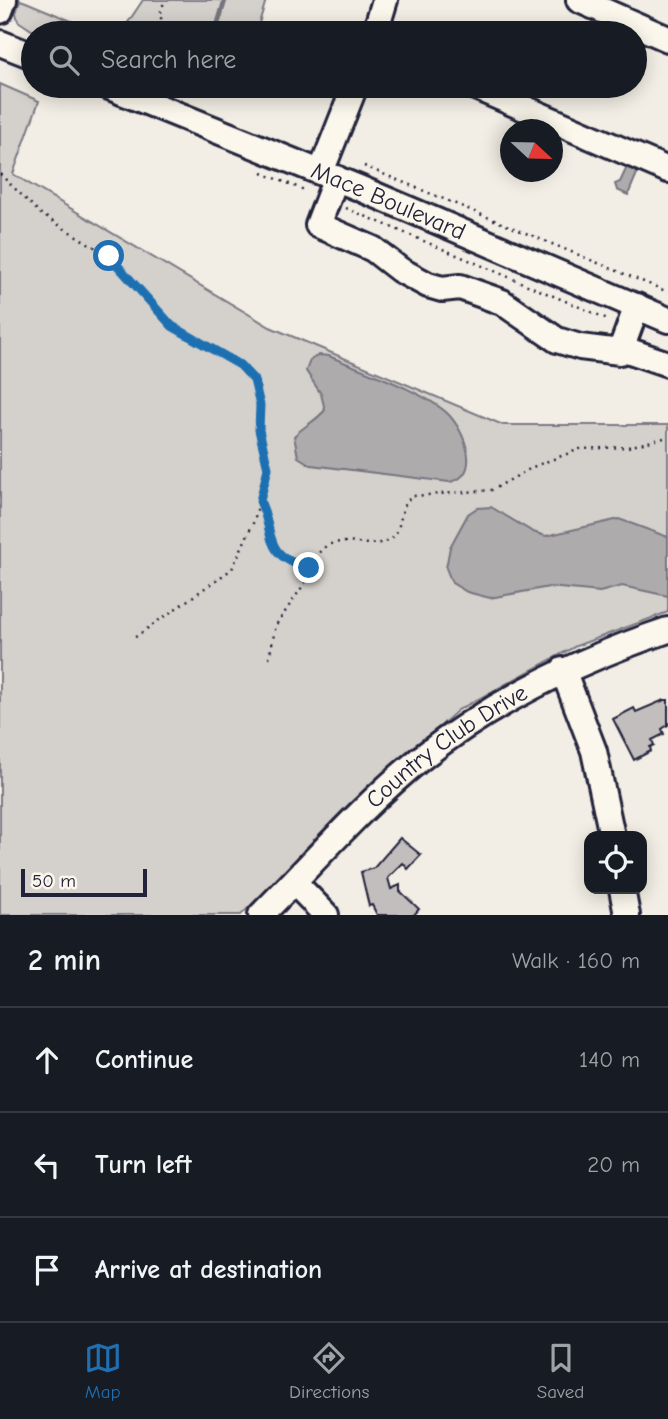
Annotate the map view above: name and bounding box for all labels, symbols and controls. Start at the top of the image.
search box [21,21,647,98]
icon: search [45,41,83,79]
text: Search here [101,45,236,75]
north arrow [500,119,563,182]
street label: Mace Boulevard [307,156,470,246]
route start [93,240,124,271]
route end [293,552,324,583]
street label: Country Club Drive [360,678,532,814]
map controls [584,831,647,894]
button: locate [584,831,647,894]
scale bar [21,866,147,898]
text: 50 m [32,870,76,892]
text: 2 min [28,943,101,978]
text: Walk · 160 m [512,947,640,974]
icon: ahead [28,1041,66,1079]
text: Continue [95,1045,193,1075]
text: 140 m [579,1046,640,1073]
icon: left [28,1146,66,1184]
text: Turn left [95,1150,192,1180]
text: 20 m [587,1151,640,1178]
icon: arrive [28,1251,66,1289]
text: Arrive at destination [95,1255,322,1285]
tab: Map [84,1339,122,1403]
tab: Directions [289,1339,369,1403]
tab: Saved [537,1339,584,1403]

